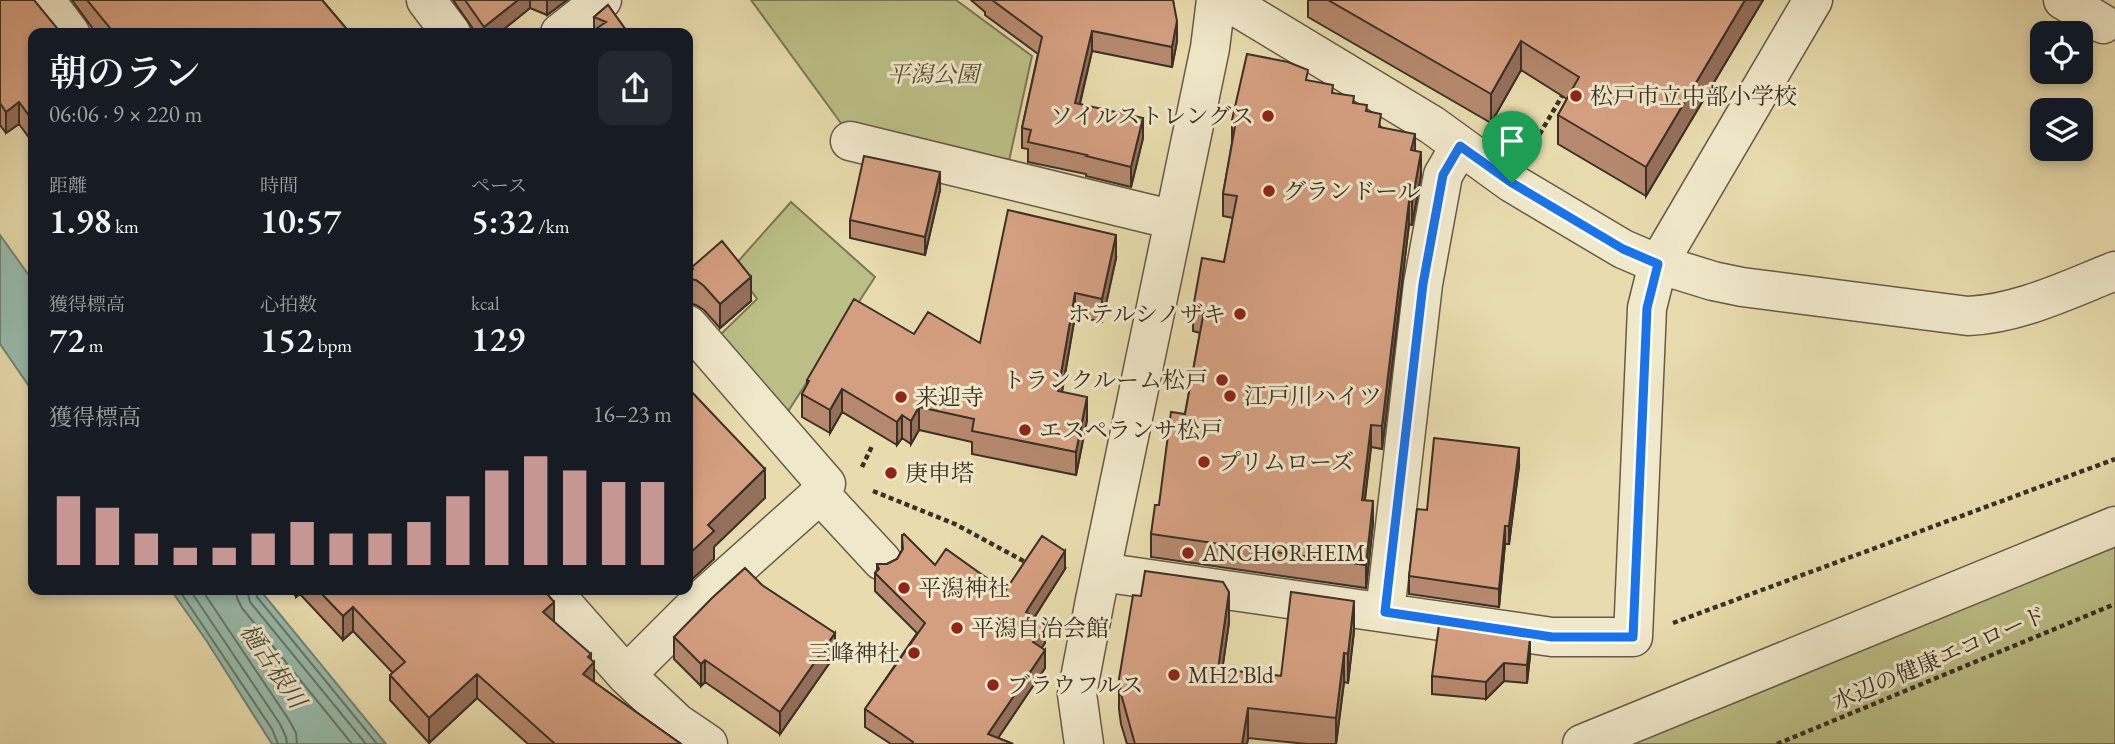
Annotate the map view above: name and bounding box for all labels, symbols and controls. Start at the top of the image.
map controls [2030,21,2093,161]
button: locate [2030,21,2093,84]
text: 朝のラン [49,48,201,97]
button: share [598,51,672,125]
park label: 平潟公園 [887,59,983,89]
place label: 松戸市立中部小学校 [1590,81,1797,111]
marker: 松戸市立中部小学校 [1568,88,1584,104]
button: layers [2030,98,2093,161]
text: 06:06 · 9 × 220 m [49,99,202,129]
place label: ソイルストレングス [1050,101,1254,131]
marker: ソイルストレングス [1260,108,1276,124]
pin [1482,111,1542,183]
icon: arrive [1493,122,1531,160]
text: 距離 [49,173,87,198]
text: 時間 [260,173,298,198]
text: ペース [471,173,527,198]
place label: グランドール [1283,176,1421,206]
marker: グランドール [1261,183,1277,199]
text: 1.98 [49,198,111,243]
text: 10:57 [260,198,341,243]
text: 5:32 [471,198,534,243]
text: km [111,214,139,239]
text: /km [534,214,569,239]
text: kcal [471,291,500,316]
text: 獲得標高 [49,292,125,317]
text: 心拍数 [260,292,317,317]
place label: ホテルシノザキ [1068,299,1226,329]
marker: ホテルシノザキ [1232,306,1248,322]
text: 129 [471,316,525,361]
text: 72 [49,317,85,362]
text: 152 [260,317,314,362]
text: m [85,333,104,358]
text: bpm [314,333,352,358]
place label: トランクルーム松戸 [1002,365,1208,395]
marker: トランクルーム松戸 [1214,372,1230,388]
place label: 江戸川ハイツ [1244,381,1382,411]
place label: 来迎寺 [915,382,984,412]
marker: 江戸川ハイツ [1222,388,1238,404]
marker: 来迎寺 [893,389,909,405]
text: 16–23 m [593,399,672,429]
text: 獲得標高 [49,402,141,432]
place label: エスペランサ松戸 [1039,415,1223,445]
marker: エスペランサ松戸 [1017,422,1033,438]
place label: プリムローズ [1218,447,1354,477]
marker: プリムローズ [1196,454,1212,470]
place label: 庚申塔 [905,458,974,488]
marker: 庚申塔 [883,465,899,481]
place label: ANCHORHEIM [1201,538,1365,568]
marker: ANCHORHEIM [1180,545,1196,561]
place label: 平潟神社 [918,573,1010,603]
marker: 平潟神社 [896,580,912,596]
street label: 水辺の健康エコロード [1827,599,2051,717]
place label: 平潟自治会館 [971,613,1109,643]
water label: 樋古根川 [234,617,315,717]
marker: 平潟自治会館 [949,620,965,636]
place label: 三峰神社 [808,638,900,668]
marker: 三峰神社 [906,645,922,661]
place label: MH2 Bld [1188,660,1274,690]
marker: MH2 Bld [1166,667,1182,683]
place label: ブラウフルス [1007,670,1143,700]
marker: ブラウフルス [985,677,1001,693]

